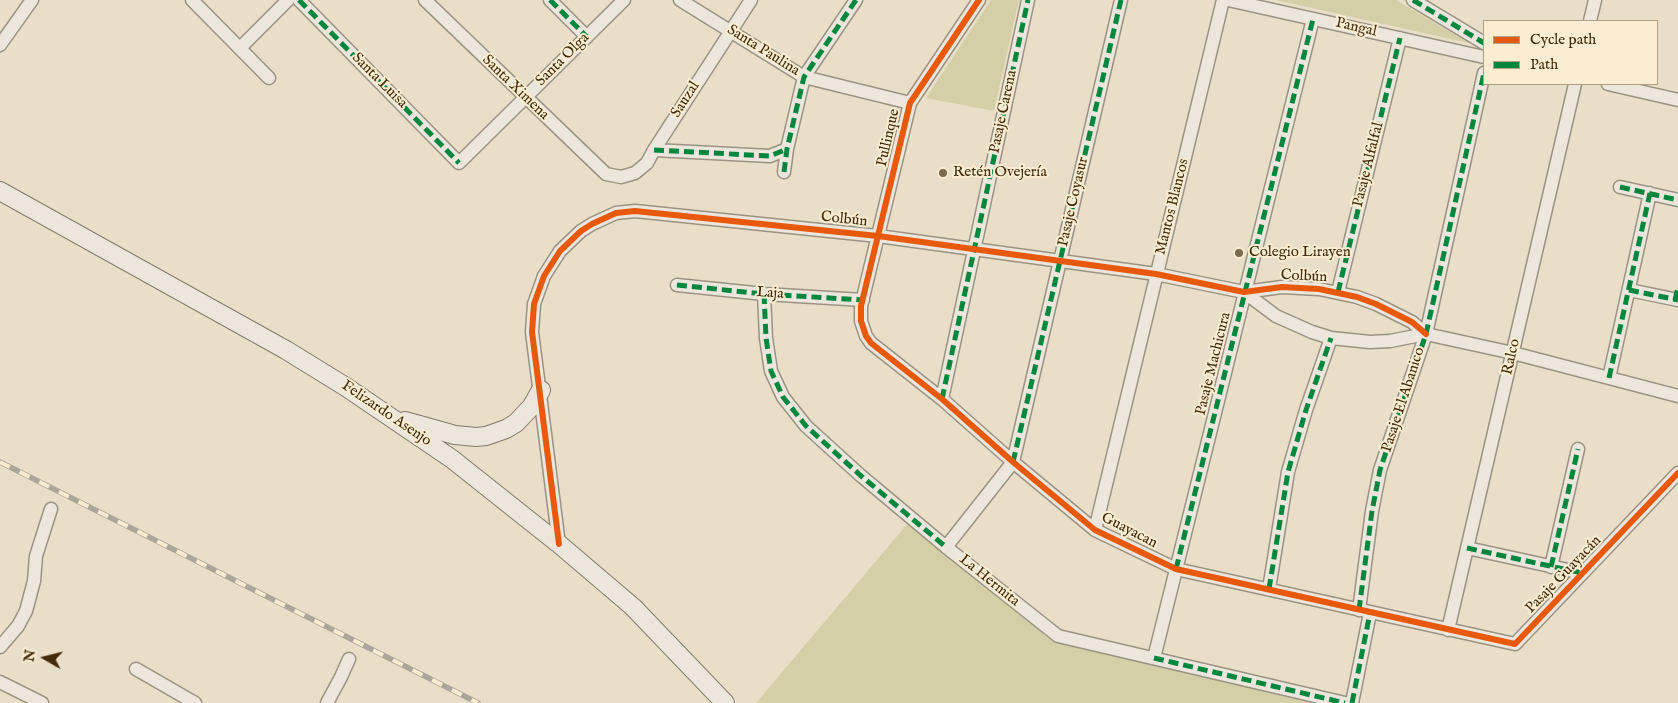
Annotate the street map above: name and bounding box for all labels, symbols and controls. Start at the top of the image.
street label: Pangal [1334,15,1378,41]
legend [1483,20,1658,85]
street label: Santa Paulina [723,22,803,80]
street label: Santa Olga [533,30,593,90]
text: Cycle path [1530,30,1596,49]
street label: Santa Luisa [347,49,411,113]
street label: Santa Ximena [478,52,552,124]
text: Path [1530,55,1558,74]
street label: Pasaje Carena [986,69,1022,155]
street label: Sauzal [668,79,704,121]
street label: Pullinque [874,107,904,169]
street label: Pasaje Alfalfal [1350,121,1388,209]
street label: Pasaje Coyasur [1055,155,1093,249]
street label: Mantos Blancos [1152,157,1194,257]
place label: Retén Ovejería [953,164,1047,182]
marker: Retén Ovejería [937,167,949,179]
street label: Colbún [820,209,868,231]
place label: Colegio Lirayen [1249,244,1351,262]
marker: Colegio Lirayen [1233,247,1245,259]
street label: Colbún [1280,267,1328,287]
street label: Laja [756,284,784,304]
street label: Pasaje Machicura [1192,311,1236,417]
street label: Ralco [1499,337,1525,377]
street label: Pasaje El Abanico [1379,345,1429,455]
street label: Felizardo Asenjo [338,377,434,451]
street label: Guayacan [1098,509,1160,553]
street label: Pasaje Guayacán [1522,532,1606,618]
street label: La Hermita [955,551,1023,611]
north arrow [20,633,70,683]
text: N [20,649,40,663]

